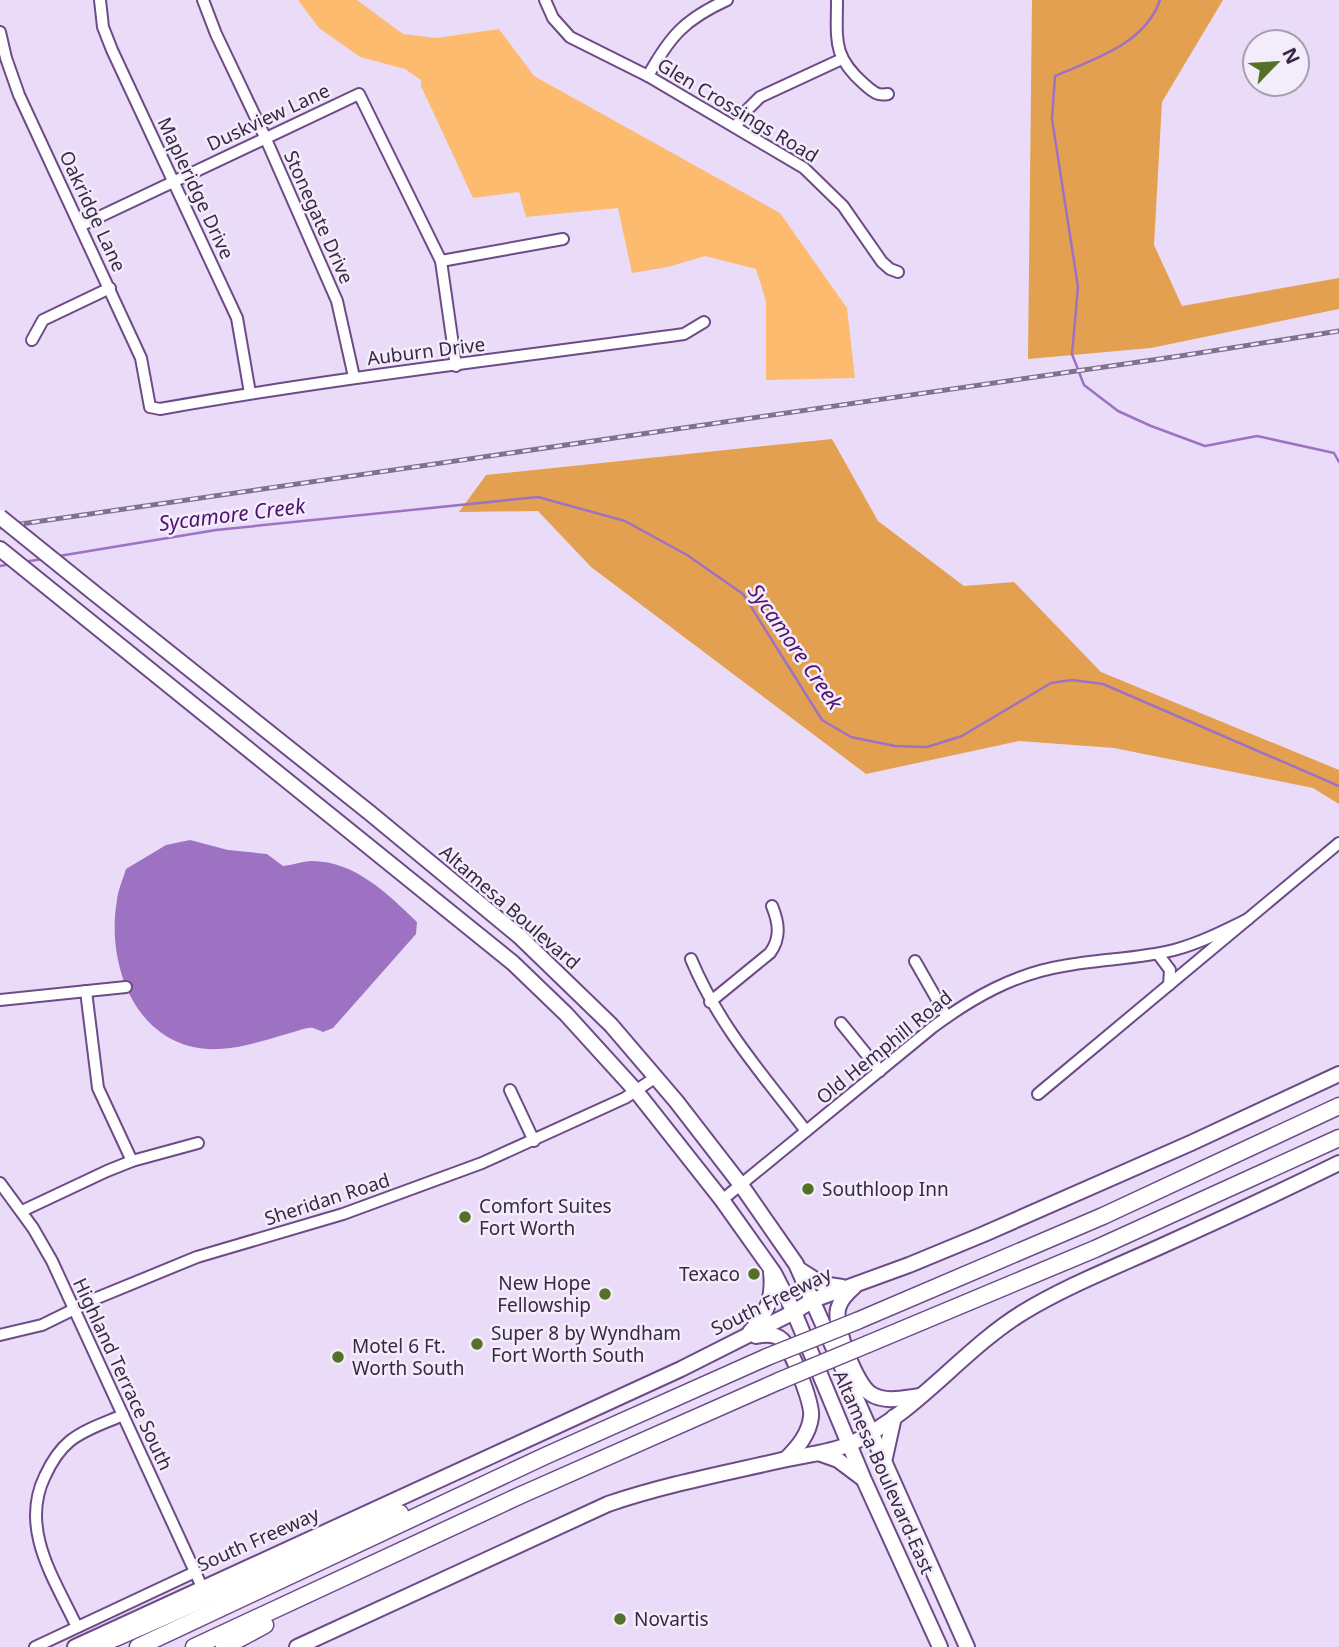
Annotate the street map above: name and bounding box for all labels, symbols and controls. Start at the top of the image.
north arrow [1241,28,1311,98]
text: N [1276,43,1306,68]
street label: Glen Crossings Road [653,52,823,168]
street label: Duskview Lane [202,77,334,157]
street label: Mapleridge Drive [152,113,240,263]
street label: Oakridge Lane [54,146,132,276]
street label: Stonegate Drive [278,146,360,288]
street label: Auburn Drive [365,331,487,371]
water label: Sycamore Creek [157,491,308,537]
water label: Sycamore Creek [742,578,851,716]
street label: Altamesa Boulevard [434,839,586,975]
street label: Old Hemphill Road [811,984,957,1110]
street label: Sheridan Road [261,1166,393,1232]
place label: Southloop Inn [822,1176,949,1202]
marker: Southloop Inn [800,1181,816,1197]
place label: Comfort Suites Fort Worth [479,1193,612,1241]
marker: Comfort Suites Fort Worth [457,1209,473,1225]
street label: South Freeway [706,1260,836,1341]
place label: Texaco [679,1261,740,1287]
marker: Texaco [746,1266,762,1282]
place label: New Hope Fellowship [497,1270,591,1318]
street label: Highland Terrace South [67,1274,179,1474]
marker: New Hope Fellowship [597,1286,613,1302]
place label: Super 8 by Wyndham Fort Worth South [491,1320,681,1368]
place label: Motel 6 Ft. Worth South [352,1333,464,1381]
marker: Super 8 by Wyndham Fort Worth South [469,1336,485,1352]
marker: Motel 6 Ft. Worth South [330,1349,346,1365]
street label: Altamesa Boulevard East [827,1366,941,1578]
street label: South Freeway [193,1500,323,1577]
place label: Novartis [634,1606,709,1632]
marker: Novartis [612,1611,628,1627]

